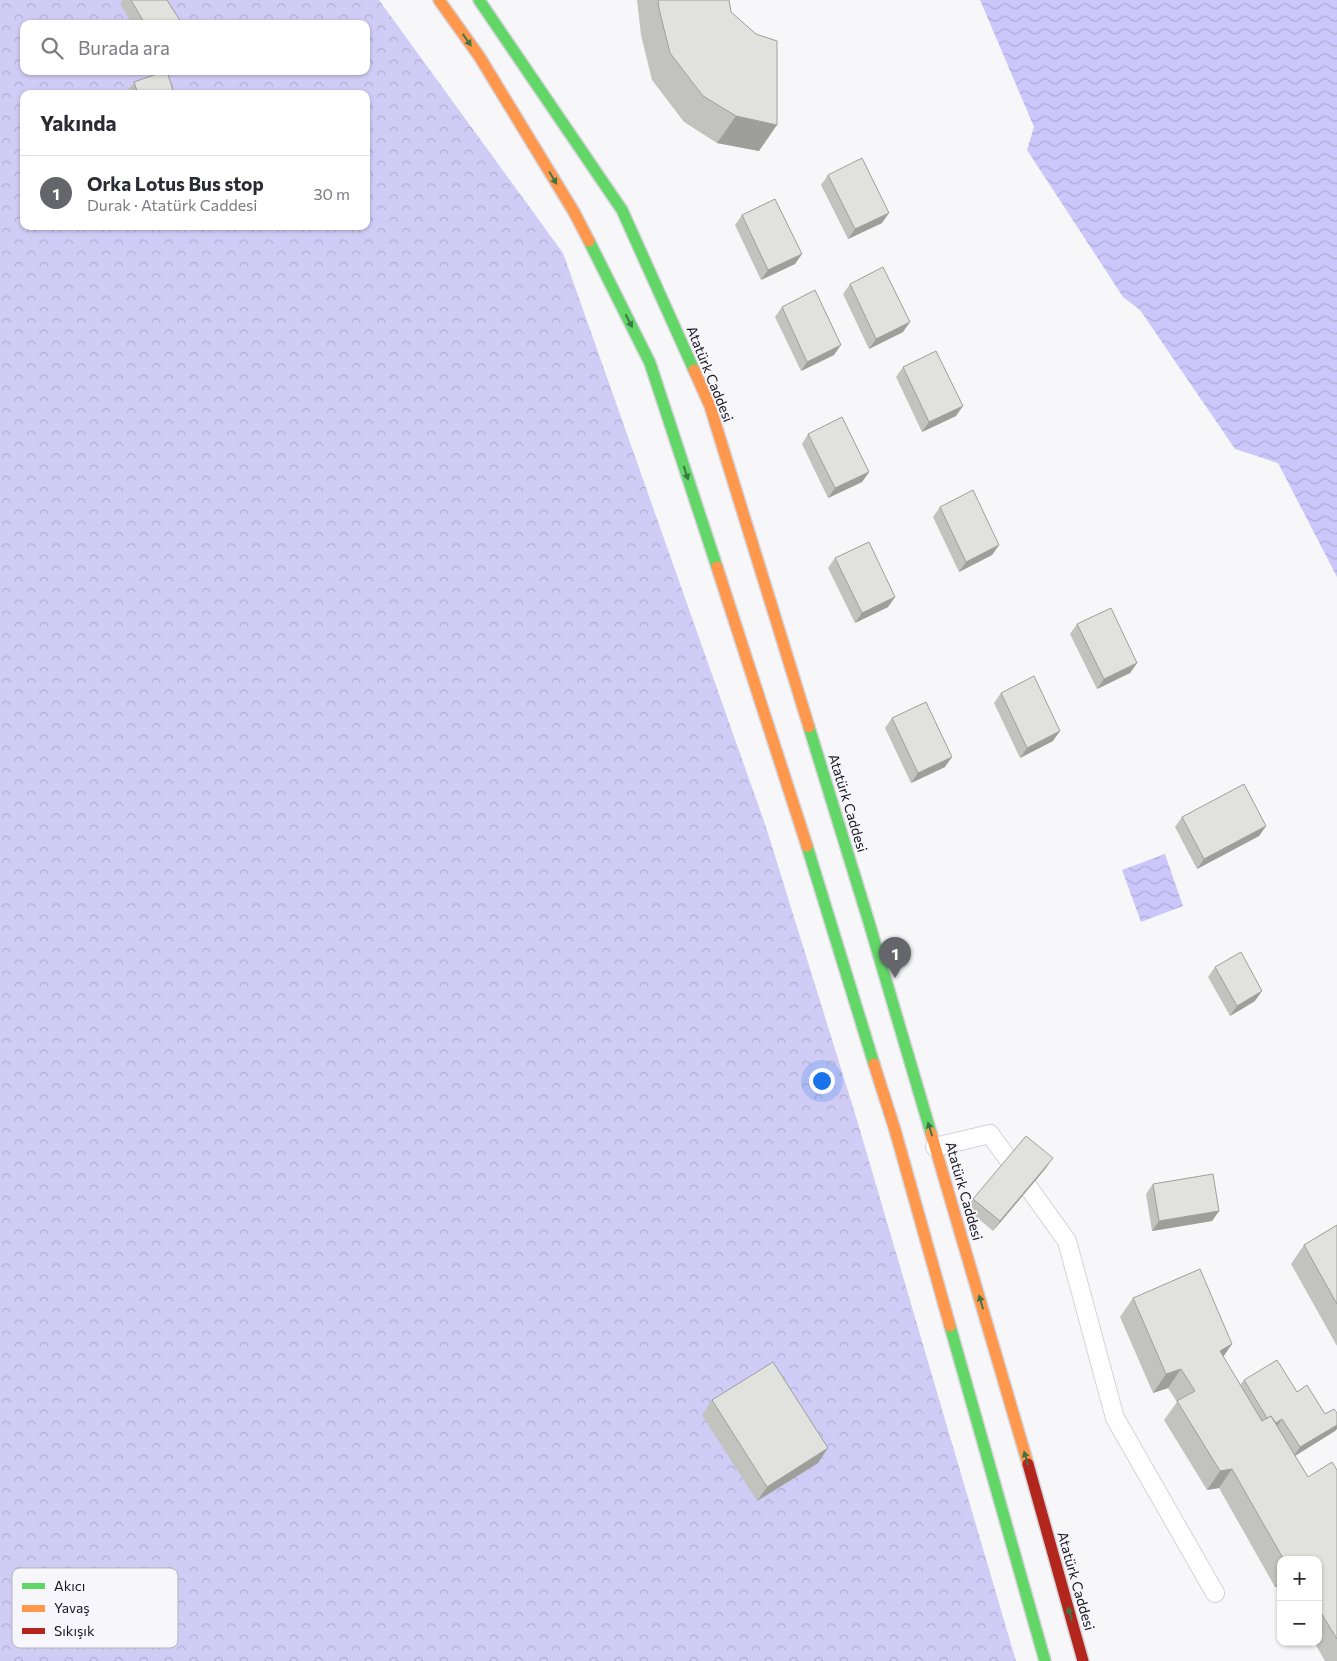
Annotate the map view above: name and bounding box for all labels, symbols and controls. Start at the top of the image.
search box [20,20,370,75]
one-way arrow [462,33,472,47]
icon: search [38,34,66,62]
text: Burada ara [78,36,170,59]
text: Yakında [40,110,117,135]
one-way arrow [548,171,557,184]
text: Orka Lotus Bus stop [87,172,264,195]
text: 1 [52,184,60,203]
text: 30 m [313,184,350,203]
text: Durak · Atatürk Caddesi [87,195,258,214]
one-way arrow [625,314,633,329]
street label: Atatürk Caddesi [683,323,737,424]
one-way arrow [682,466,690,481]
street label: Atatürk Caddesi [825,752,872,854]
pin: 1 [879,937,911,978]
your location [809,1068,835,1094]
one-way arrow [925,1121,933,1136]
street label: Atatürk Caddesi [942,1139,987,1242]
one-way arrow [976,1294,984,1309]
one-way arrow [1022,1450,1030,1465]
street label: Atatürk Caddesi [1054,1529,1099,1632]
map controls [1277,1556,1322,1646]
button: + [1277,1556,1322,1601]
legend [12,1568,178,1648]
text: Akıcı [54,1577,85,1594]
text: Yavaş [54,1599,90,1616]
button: − [1277,1601,1322,1646]
one-way arrow [1066,1607,1074,1622]
text: Sıkışık [54,1622,95,1639]

